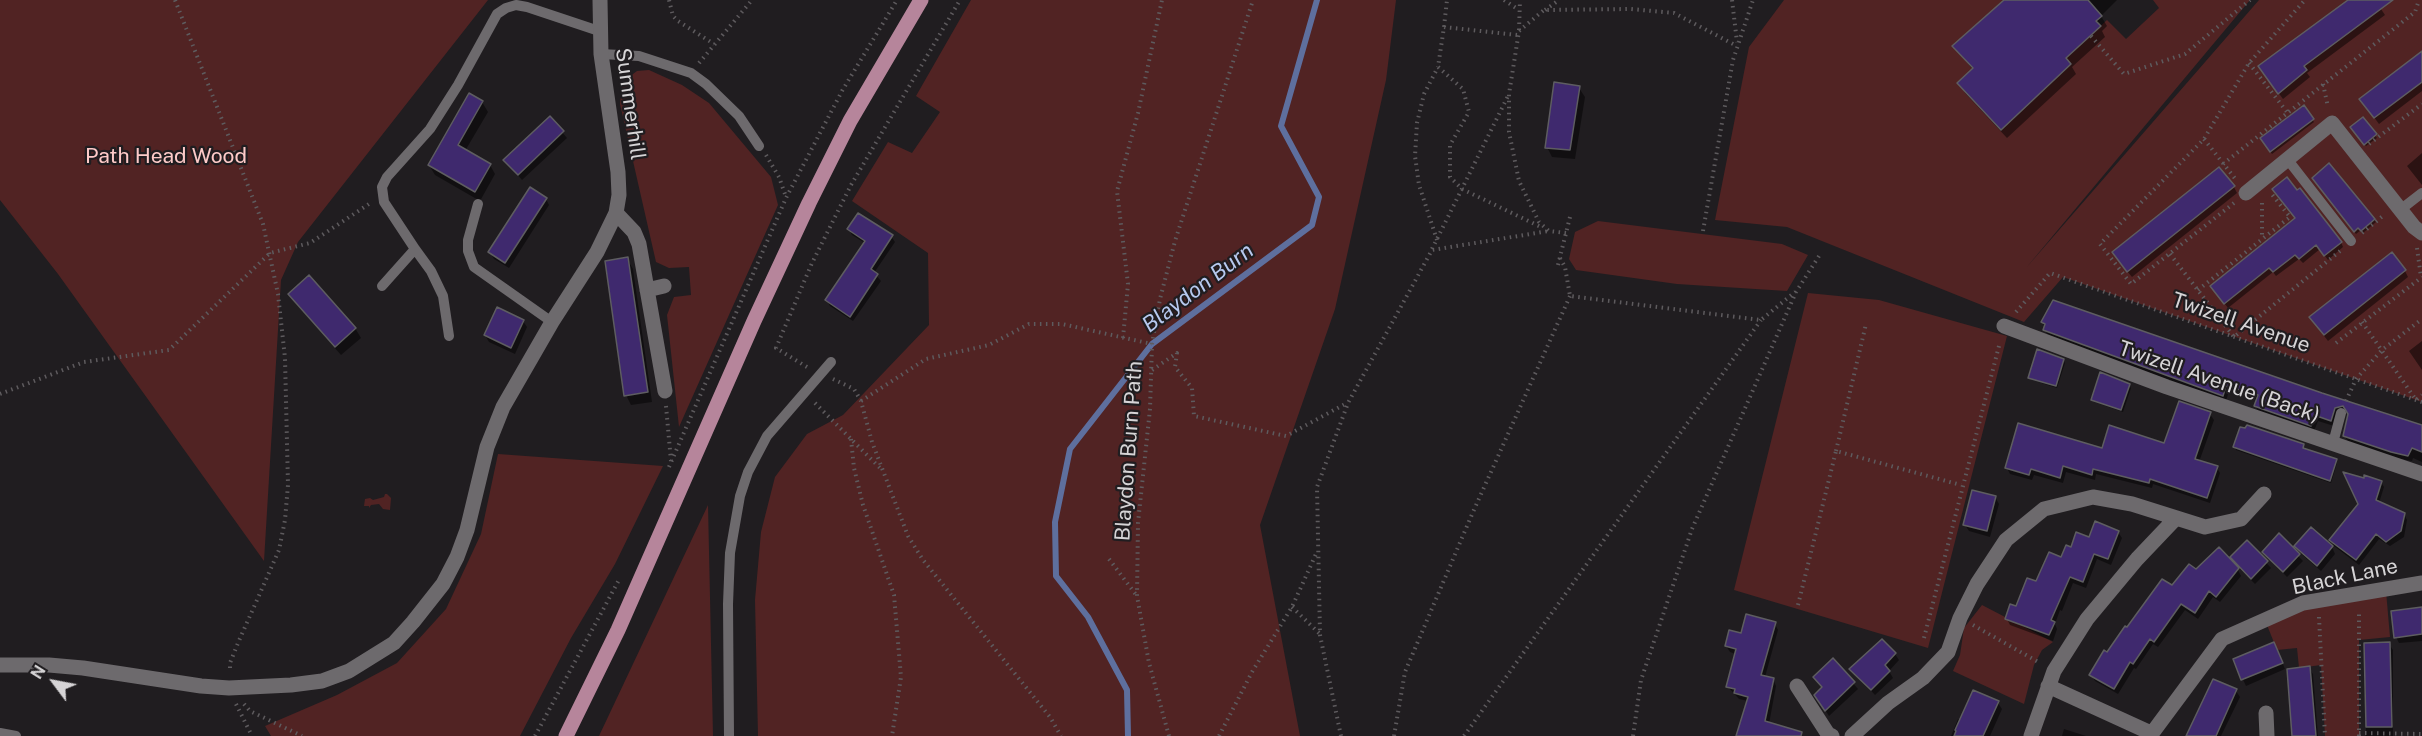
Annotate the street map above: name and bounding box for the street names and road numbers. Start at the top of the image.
street label: Summerhill [610,46,650,162]
street label: Twizell Avenue [2168,288,2314,358]
street label: Twizell Avenue (Back) [2115,336,2323,428]
street label: Blaydon Burn Path [1110,360,1148,542]
street label: Black Lane [2290,553,2400,601]

